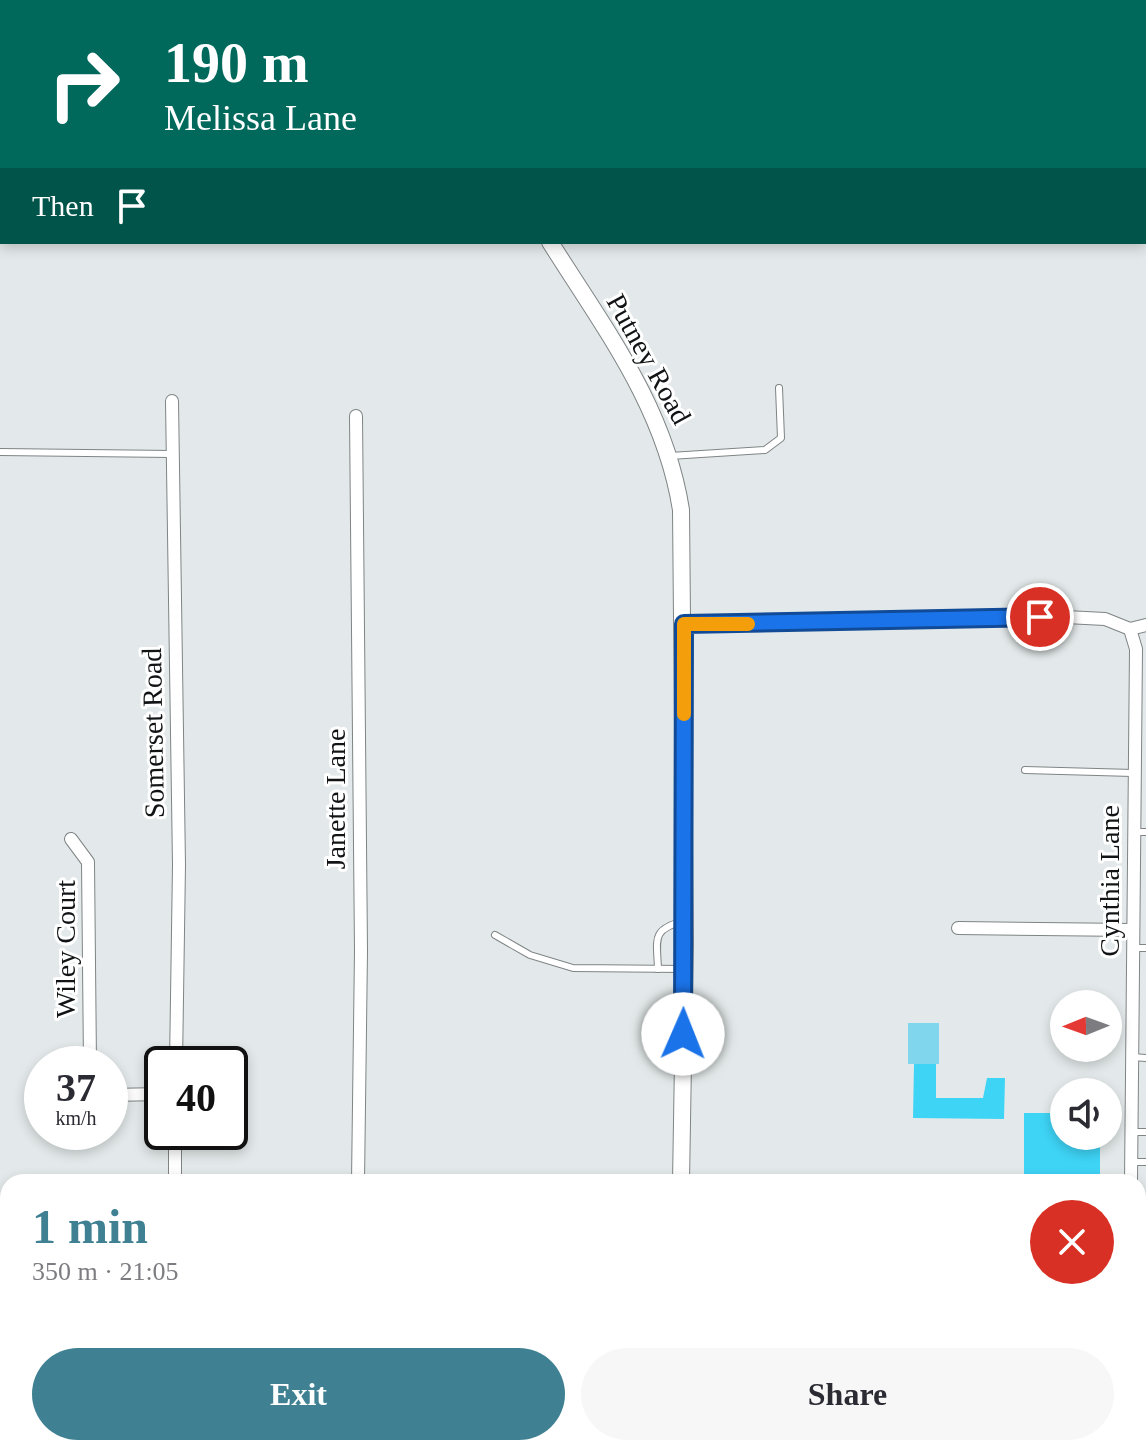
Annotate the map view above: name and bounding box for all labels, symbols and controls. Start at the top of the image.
icon: right [32,32,136,136]
text: 190 m [164,32,309,94]
text: Melissa Lane [164,98,357,138]
icon: arrive [110,184,154,228]
text: Then [32,189,94,222]
street label: Putney Road [601,289,697,429]
pin [1006,583,1074,651]
icon: arrive [1018,595,1062,639]
street label: Somerset Road [136,648,170,818]
street label: Janette Lane [320,729,351,869]
street label: Cynthia Lane [1094,805,1125,957]
street label: Wiley Court [50,880,81,1018]
north arrow [1050,990,1122,1062]
map controls [1050,990,1122,1150]
position arrow [641,992,725,1076]
speed limit sign: 40 [144,1046,248,1150]
text: 37 [56,1065,96,1110]
button: sound [1050,1078,1122,1150]
text: km/h [55,1107,97,1129]
text: 1 min [32,1200,148,1253]
button: close [1030,1200,1114,1284]
text: 350 m · 21:05 [32,1257,179,1286]
button: Exit [32,1348,565,1440]
button: Share [581,1348,1114,1440]

